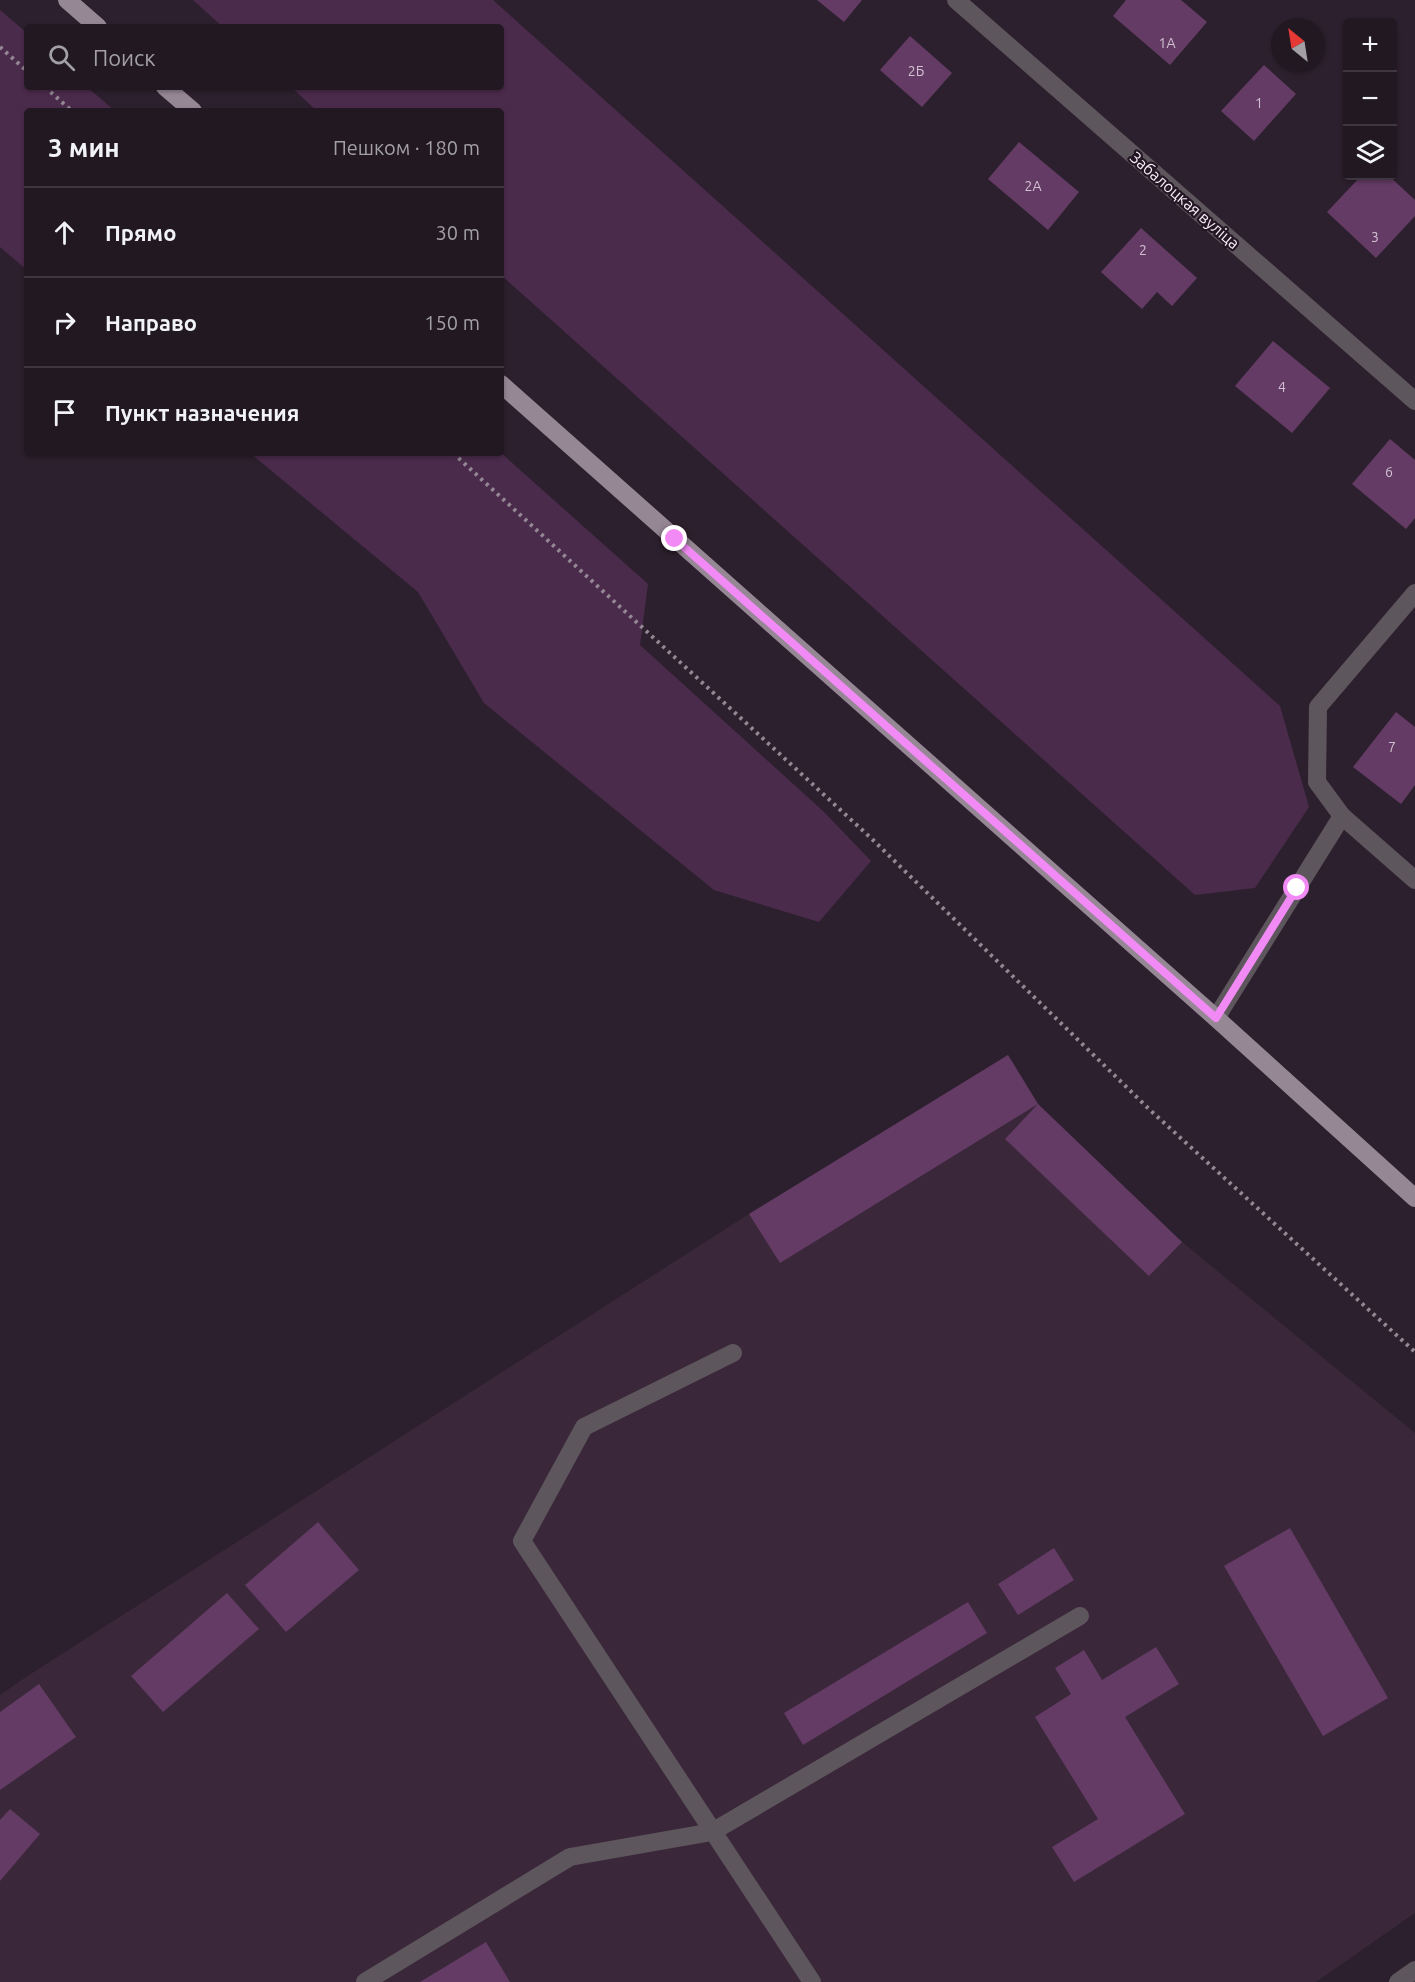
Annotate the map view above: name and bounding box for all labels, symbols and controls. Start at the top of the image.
north arrow [1271,18,1325,72]
map controls [1343,18,1397,180]
button: + [1343,18,1397,72]
search box [24,24,504,90]
house number: 1А [1159,35,1176,51]
icon: search [45,41,78,74]
text: Поиск [93,45,156,70]
house number: 2Б [908,63,924,79]
button: − [1343,72,1397,126]
house number: 1 [1255,95,1263,111]
button: layers [1343,126,1397,180]
text: 3 мин [48,133,120,162]
text: Пешком · 180 m [333,136,480,159]
street label: Забалоцкая вуліца [1127,148,1243,252]
house number: 2А [1025,178,1042,194]
icon: ahead [48,216,81,249]
text: Прямо [105,220,176,245]
text: 30 m [436,221,480,244]
house number: 3 [1371,229,1379,245]
house number: 2 [1139,242,1147,258]
icon: right [48,306,81,339]
text: Направо [105,310,197,335]
text: 150 m [424,311,480,334]
house number: 4 [1278,379,1286,395]
icon: arrive [48,396,81,429]
text: Пункт назначения [105,400,299,425]
house number: 6 [1385,464,1393,480]
route end [661,525,687,551]
house number: 7 [1388,739,1396,755]
route start [1283,874,1309,900]

